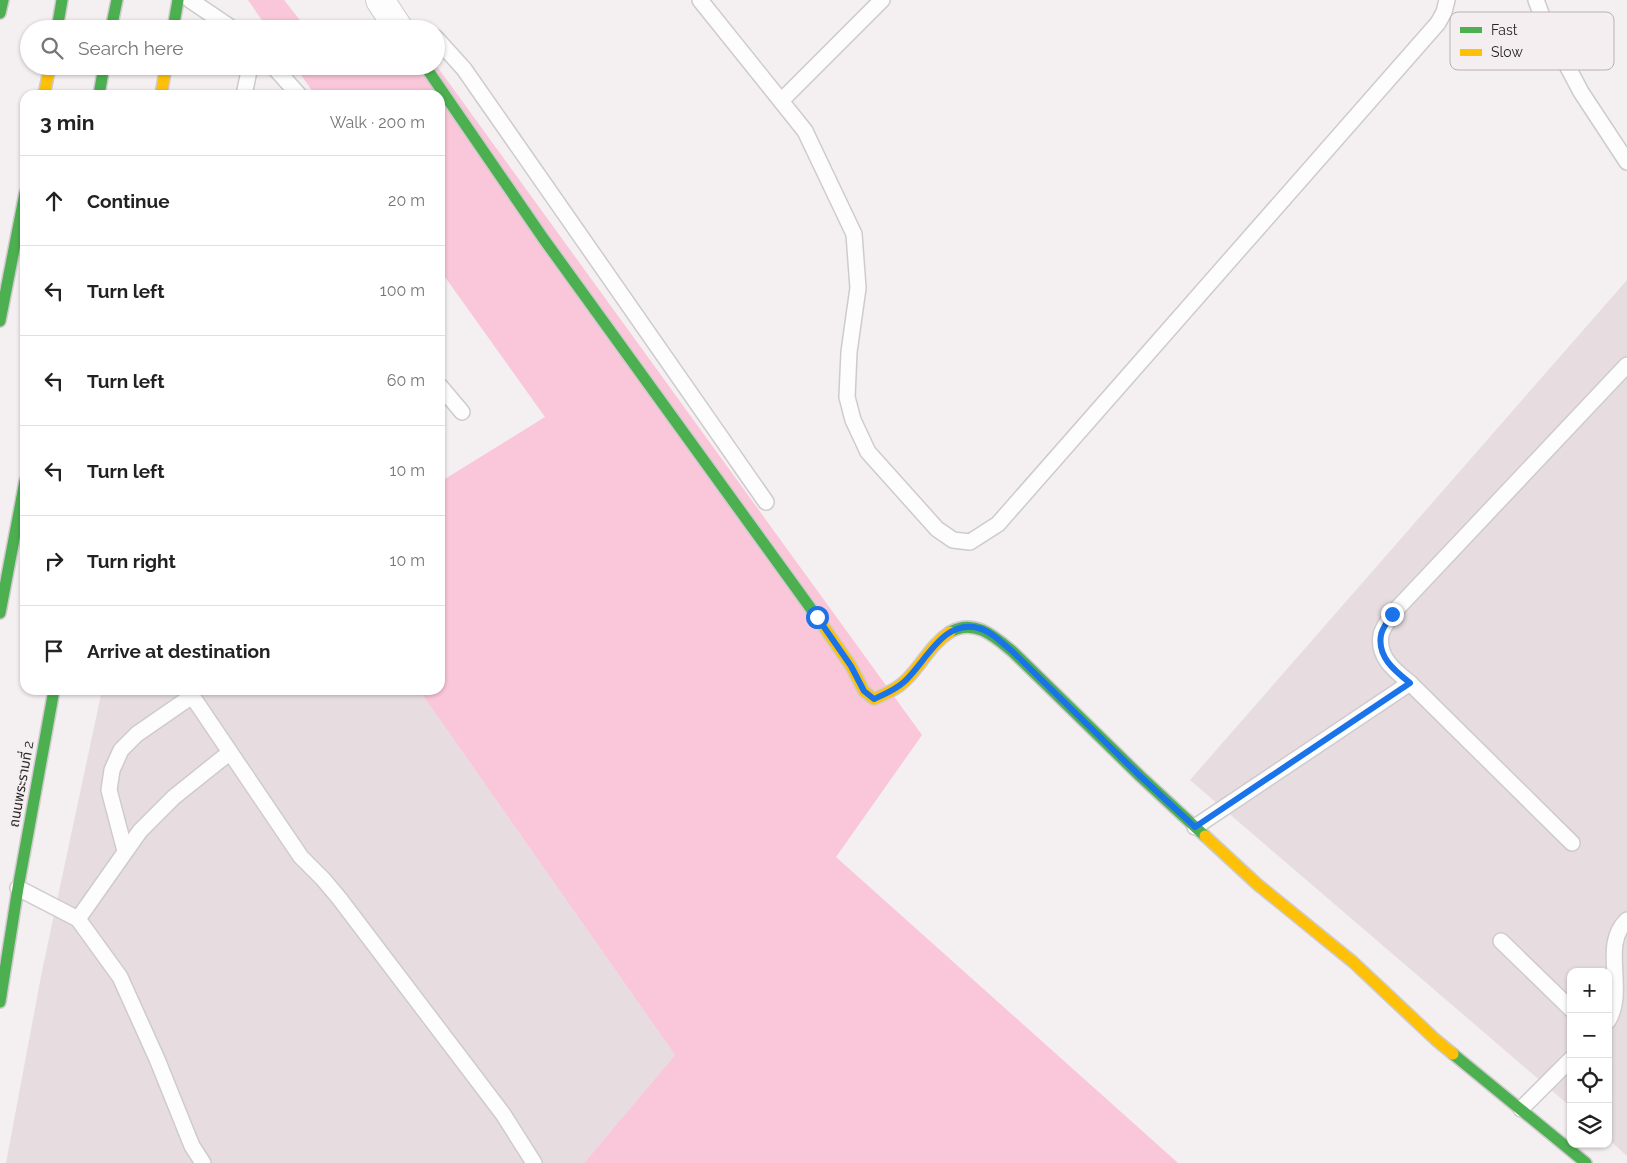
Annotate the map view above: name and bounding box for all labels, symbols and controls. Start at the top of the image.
legend [1450,12,1614,70]
search box [20,20,445,75]
text: Fast [1491,22,1518,38]
icon: search [38,34,66,62]
text: Search here [78,37,184,59]
text: Slow [1491,44,1523,60]
text: 3 min [40,110,94,135]
text: Walk · 200 m [330,113,425,132]
icon: ahead [40,187,68,215]
text: Continue [87,190,170,212]
text: 20 m [388,191,425,210]
icon: left [40,277,68,305]
text: Turn left [87,280,164,302]
text: 100 m [380,281,425,300]
icon: left [40,367,68,395]
text: Turn left [87,370,164,392]
text: 60 m [387,371,425,390]
icon: left [40,457,68,485]
text: Turn left [87,460,164,482]
text: 10 m [390,461,425,480]
icon: right [40,547,68,575]
text: Turn right [87,550,176,572]
text: 10 m [390,551,425,570]
route end [1381,603,1404,626]
route start [806,606,829,629]
icon: arrive [40,637,68,665]
text: Arrive at destination [87,640,271,662]
street label: ถนนพระรามที่ 2 [4,739,36,828]
map controls [1567,968,1612,1148]
button: + [1567,968,1612,1013]
button: − [1567,1013,1612,1058]
button: locate [1567,1058,1612,1103]
button: layers [1567,1103,1612,1148]

